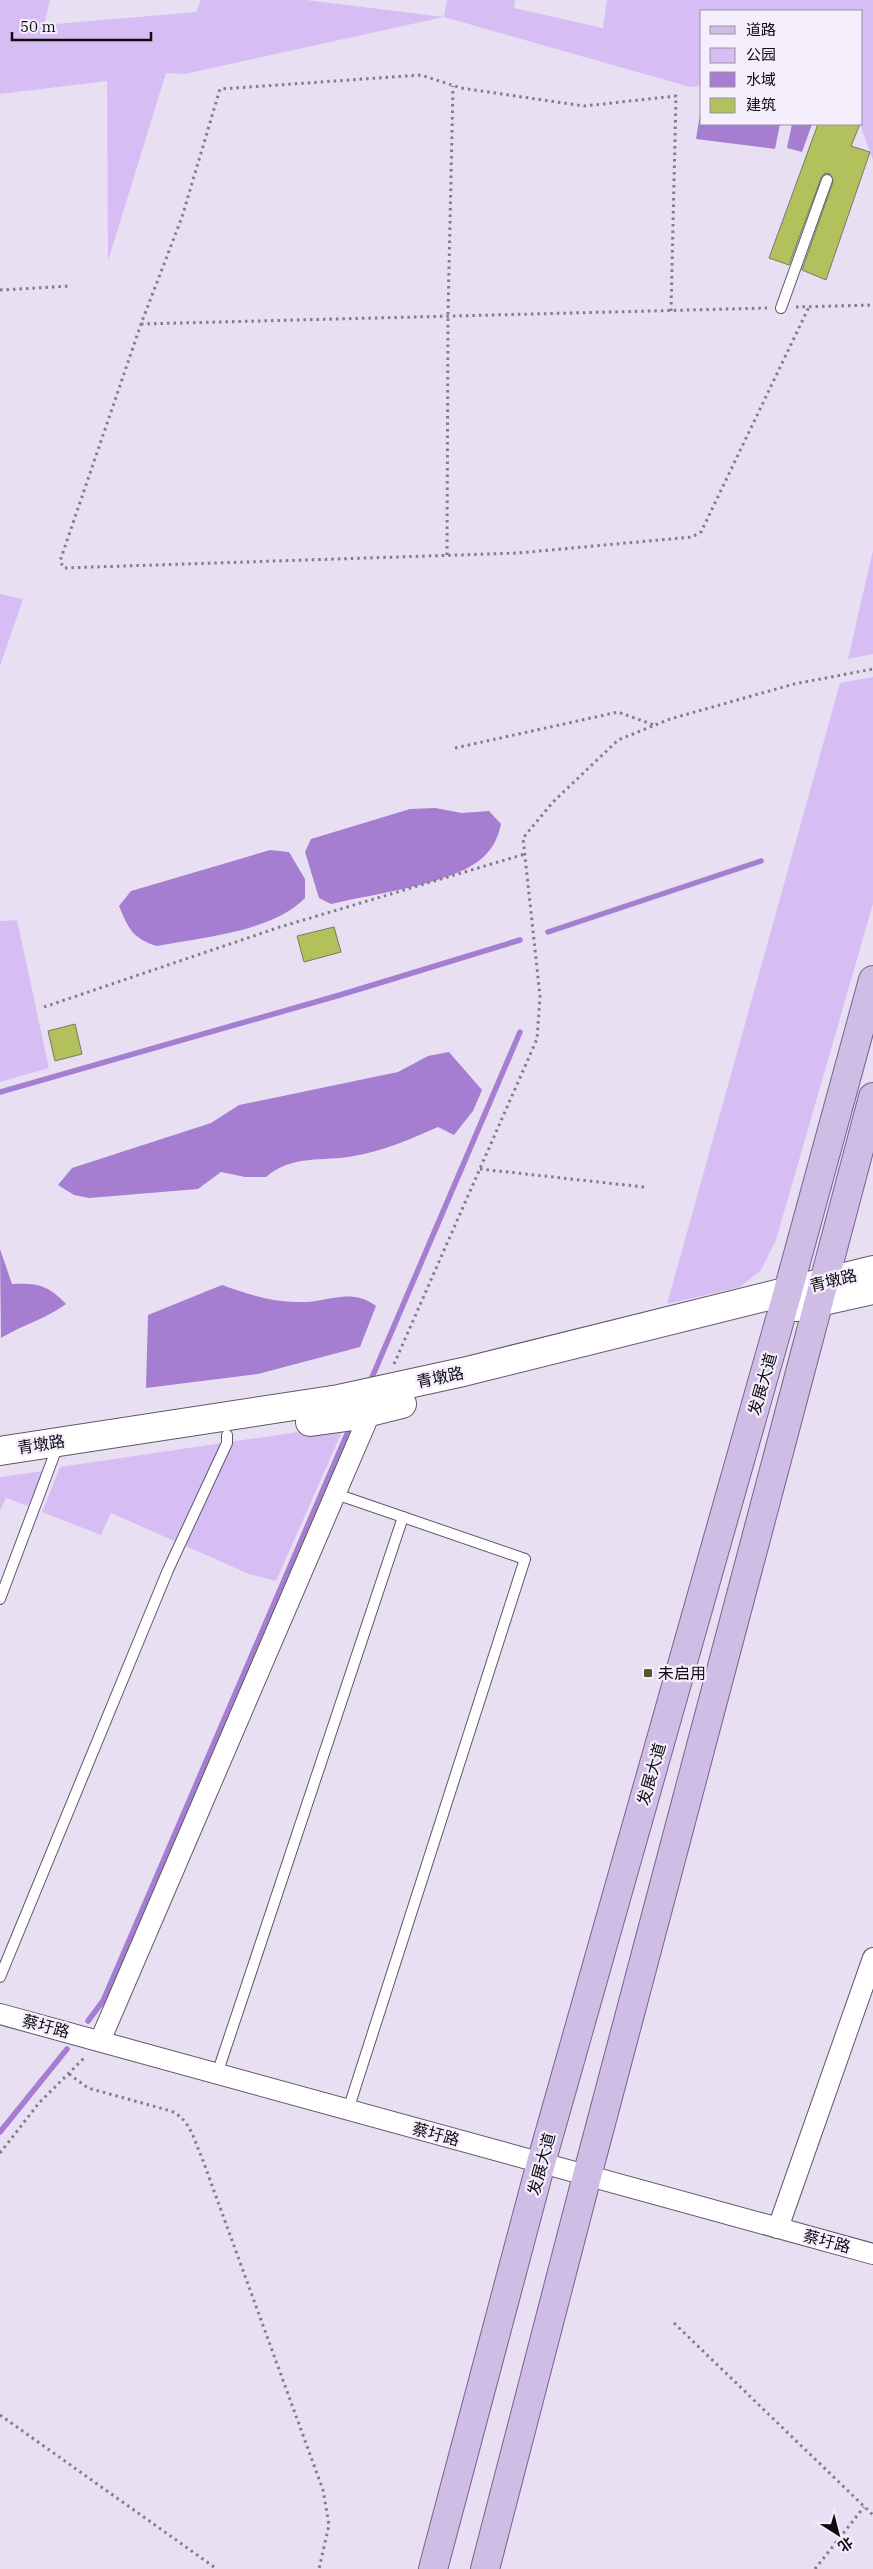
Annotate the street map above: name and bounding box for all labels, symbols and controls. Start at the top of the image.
scale bar [12,10,151,42]
legend [700,10,863,125]
text: 50 m [20,17,56,36]
text: 道路 [746,20,776,39]
text: 公园 [746,45,776,64]
text: 水域 [746,70,776,89]
text: 建筑 [746,95,776,114]
street label: 青墩路 [807,1264,859,1296]
street label: 发展大道 [744,1350,780,1418]
street label: 青墩路 [414,1362,466,1392]
street label: 青墩路 [16,1430,66,1458]
place label: 未启用 [658,1663,706,1683]
marker: 未启用 [642,1667,654,1679]
street label: 发展大道 [633,1740,669,1808]
street label: 蔡圩路 [20,2010,72,2042]
street label: 蔡圩路 [410,2118,462,2150]
street label: 发展大道 [523,2130,559,2198]
street label: 蔡圩路 [801,2225,853,2257]
north arrow [813,2509,863,2559]
text: 北 [835,2533,857,2556]

